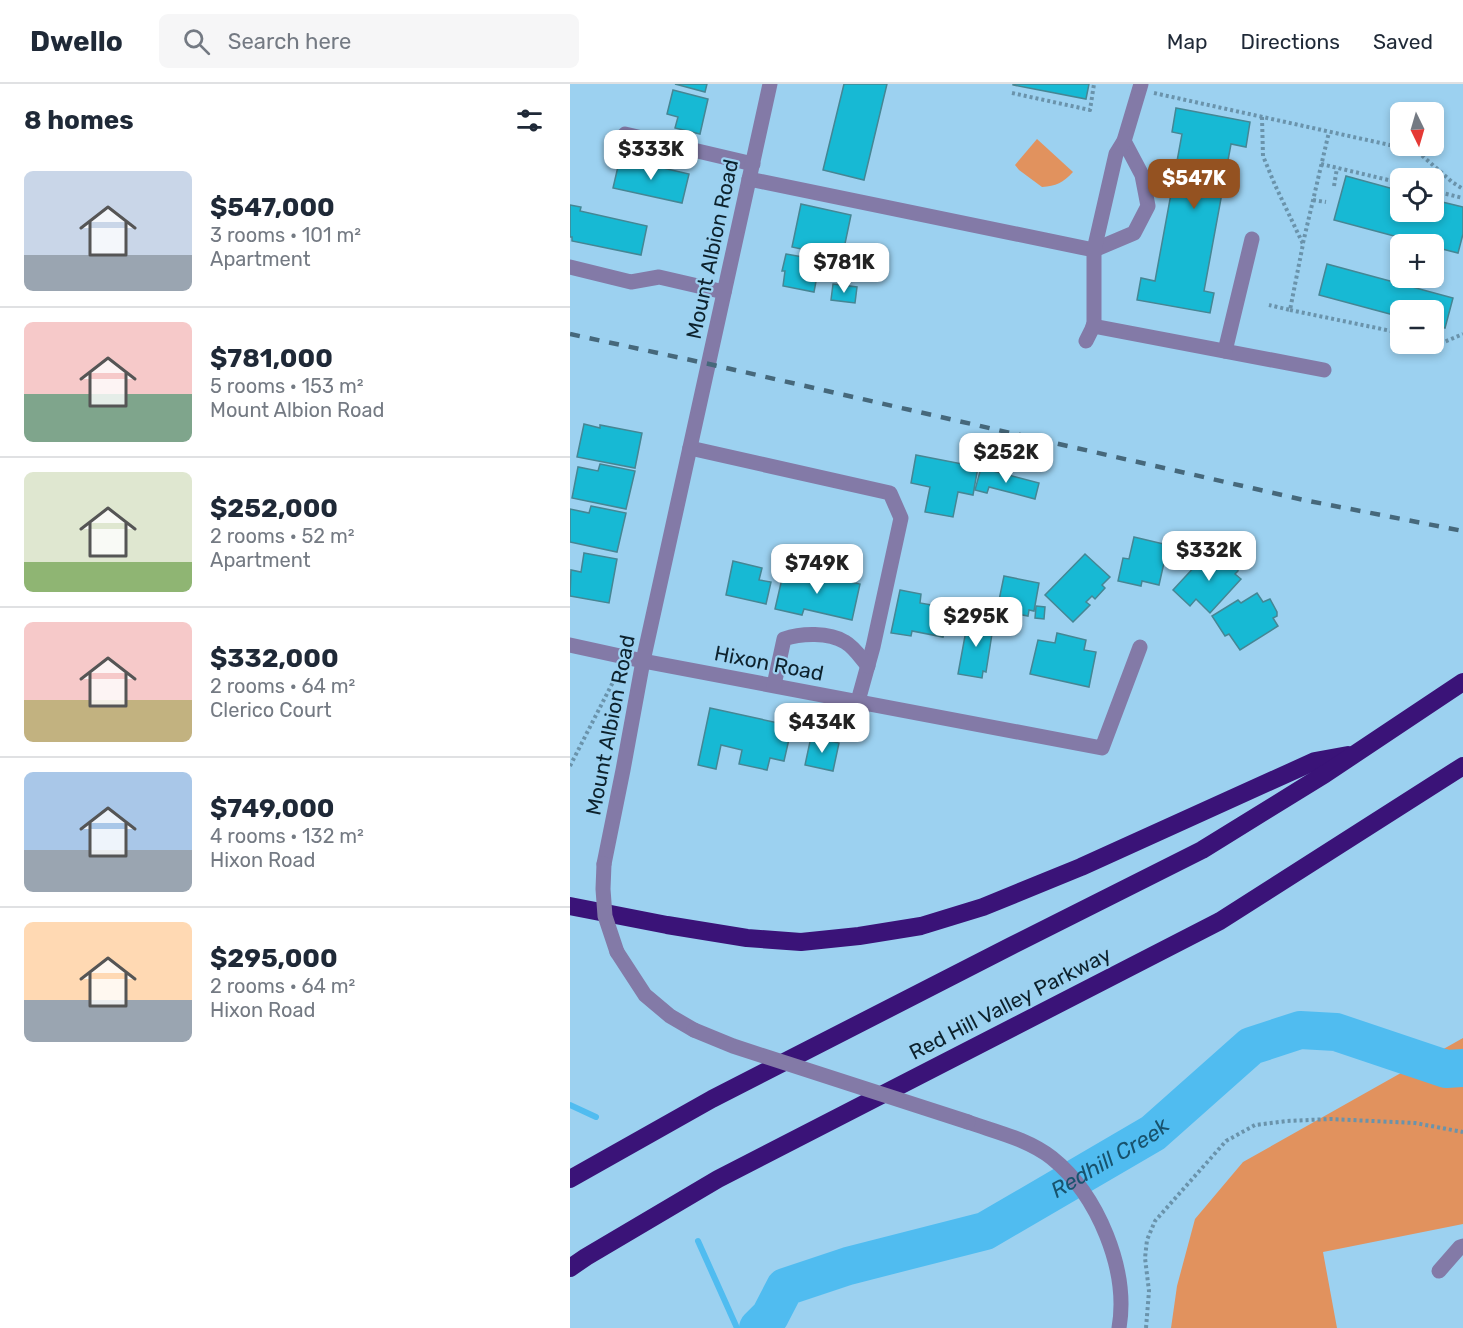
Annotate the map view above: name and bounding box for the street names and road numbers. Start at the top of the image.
street label: Mount Albion Road [681,157,743,341]
street label: Mount Albion Road [580,633,640,817]
street label: Hixon Road [712,640,826,686]
street label: Red Hill Valley Parkway [905,941,1115,1065]

